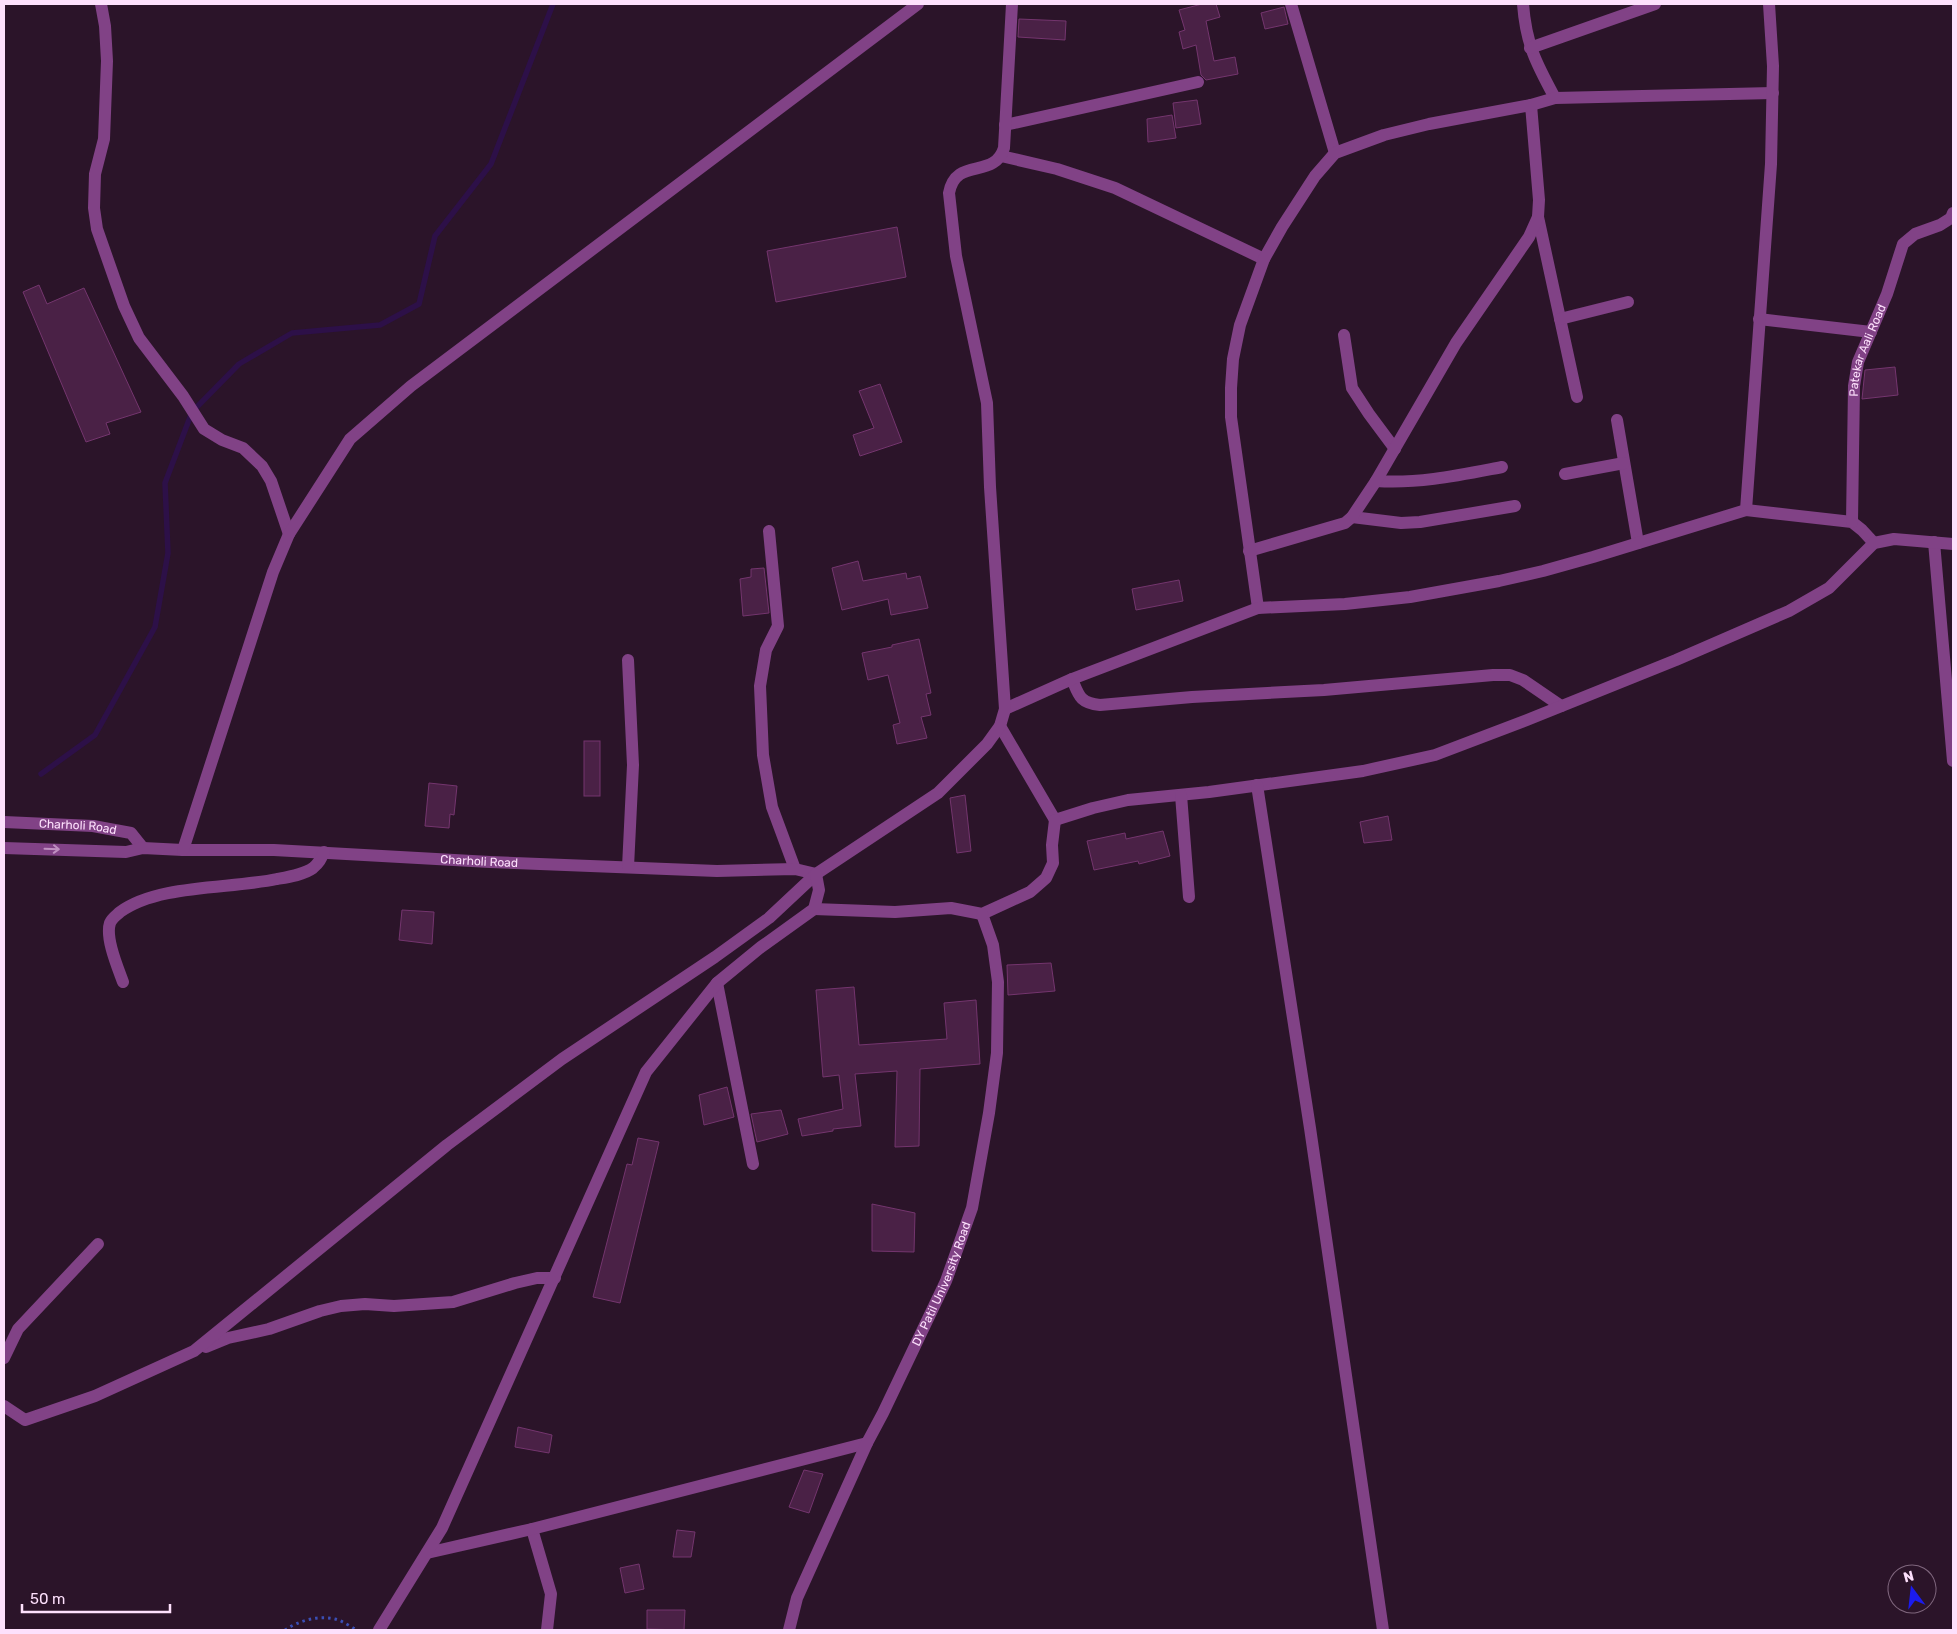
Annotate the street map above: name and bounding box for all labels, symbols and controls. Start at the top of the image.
street label: Patekar Aali Road [1847,302,1889,397]
street label: Charholi Road [39,817,118,837]
one-way arrow [44,845,60,854]
street label: Charholi Road [440,852,518,870]
street label: DY Patil University Road [909,1220,974,1348]
north arrow [1887,1564,1937,1614]
text: N [1902,1567,1916,1586]
scale bar [22,1582,170,1614]
text: 50 m [30,1590,65,1608]

